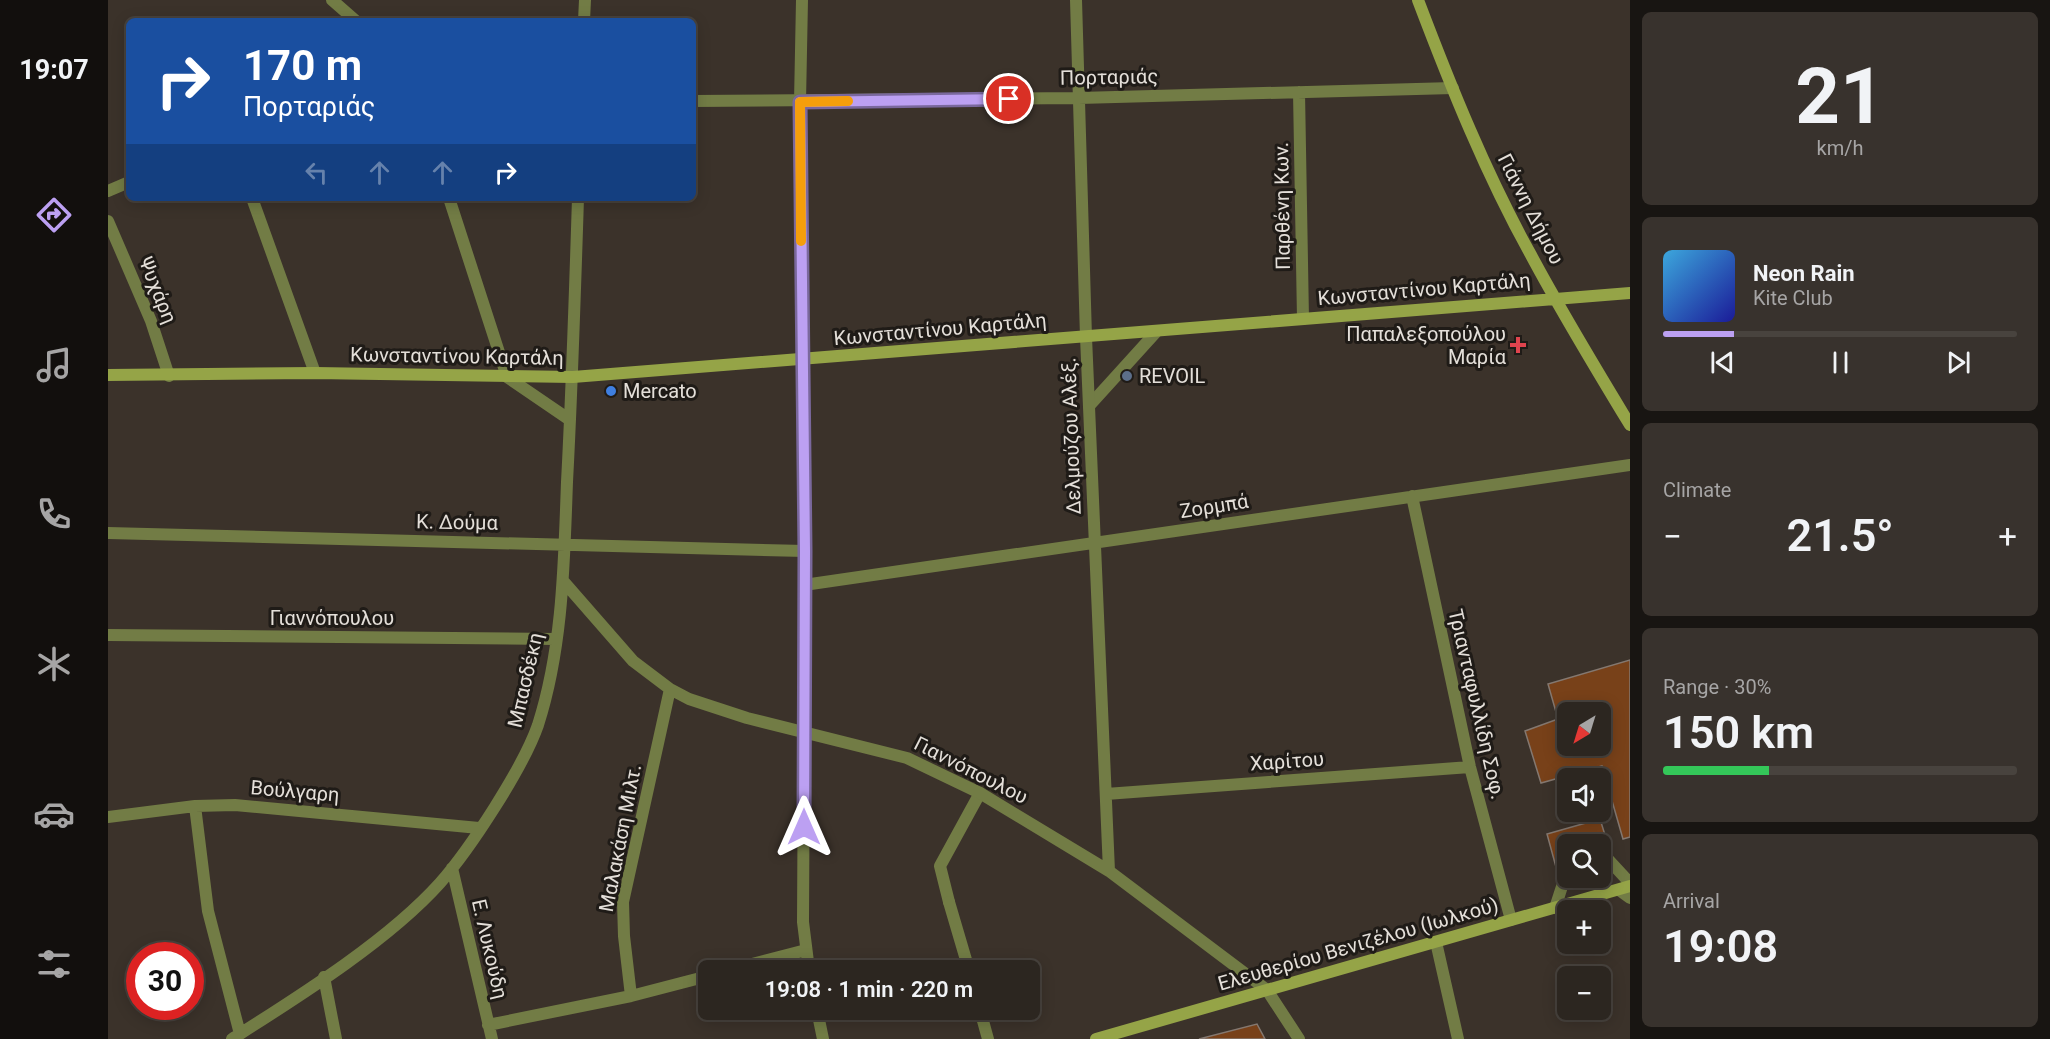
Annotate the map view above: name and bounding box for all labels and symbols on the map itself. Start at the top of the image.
street label: Πορταριάς [1060,64,1158,90]
pin [983,73,1034,124]
street label: Παρθένη Κων. [1269,142,1295,270]
street label: Γιάννη Δήμου [1493,150,1569,268]
street label: Ψυχάρη [134,253,182,327]
street label: Κωνσταντίνου Καρτάλη [1317,268,1531,310]
street label: Κωνσταντίνου Καρτάλη [833,308,1047,350]
place label: Παπαλεξοπούλου Μαρία [1346,322,1507,369]
marker: Παπαλεξοπούλου Μαρία [1511,338,1525,352]
street label: Κωνσταντίνου Καρτάλη [350,342,564,370]
street label: Δελμούζου Αλέξ. [1056,357,1086,515]
place label: REVOIL [1139,364,1205,388]
marker: REVOIL [1120,369,1134,383]
place label: Mercato [623,379,697,403]
marker: Mercato [604,384,618,398]
street label: Ζορμπά [1178,489,1251,523]
street label: Κ. Δούμα [416,509,499,535]
street label: Γιαννόπουλου [270,606,394,630]
street label: Τριανταφυλλίδη Σοφ. [1443,607,1511,801]
street label: Μπασδέκη [502,630,548,730]
north arrow [1557,702,1611,756]
street label: Γιαννόπουλου [910,731,1032,809]
street label: Χαρίτου [1249,746,1325,776]
street label: Μαλακάση Μιλτ. [594,762,646,914]
street label: Βούλγαρη [250,775,340,807]
position arrow [772,795,836,859]
street label: Ελευθερίου Βενιζέλου (Ιωλκού) [1215,892,1501,996]
street label: Ε. Λυκούδη [467,897,513,1001]
speed limit sign: 30 [126,942,204,1020]

